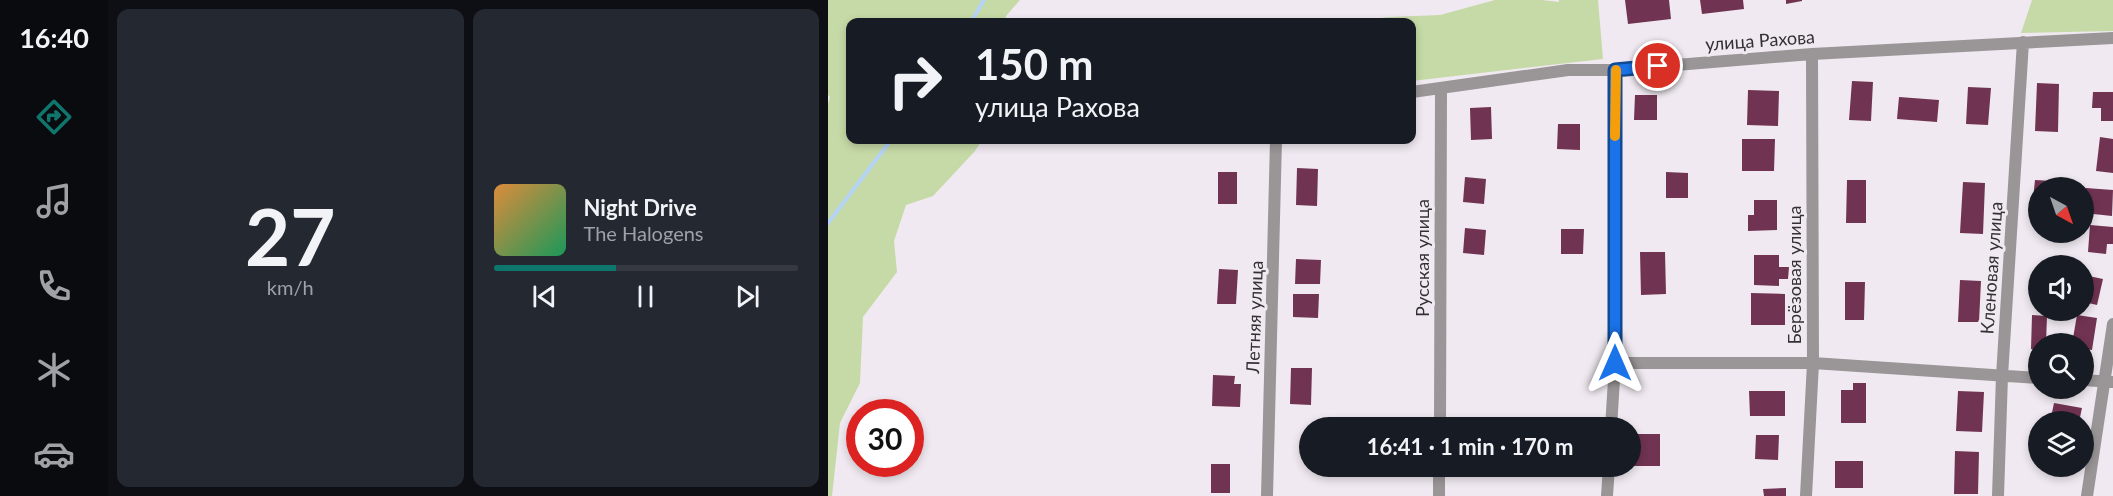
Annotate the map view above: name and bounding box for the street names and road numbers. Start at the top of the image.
street label: улица Рахова [1704,25,1816,55]
street label: Русская улица [1411,199,1433,317]
street label: Кленовая улица [1975,201,2007,335]
street label: Берёзовая улица [1783,205,1805,345]
street label: Летняя улица [1241,260,1267,375]

